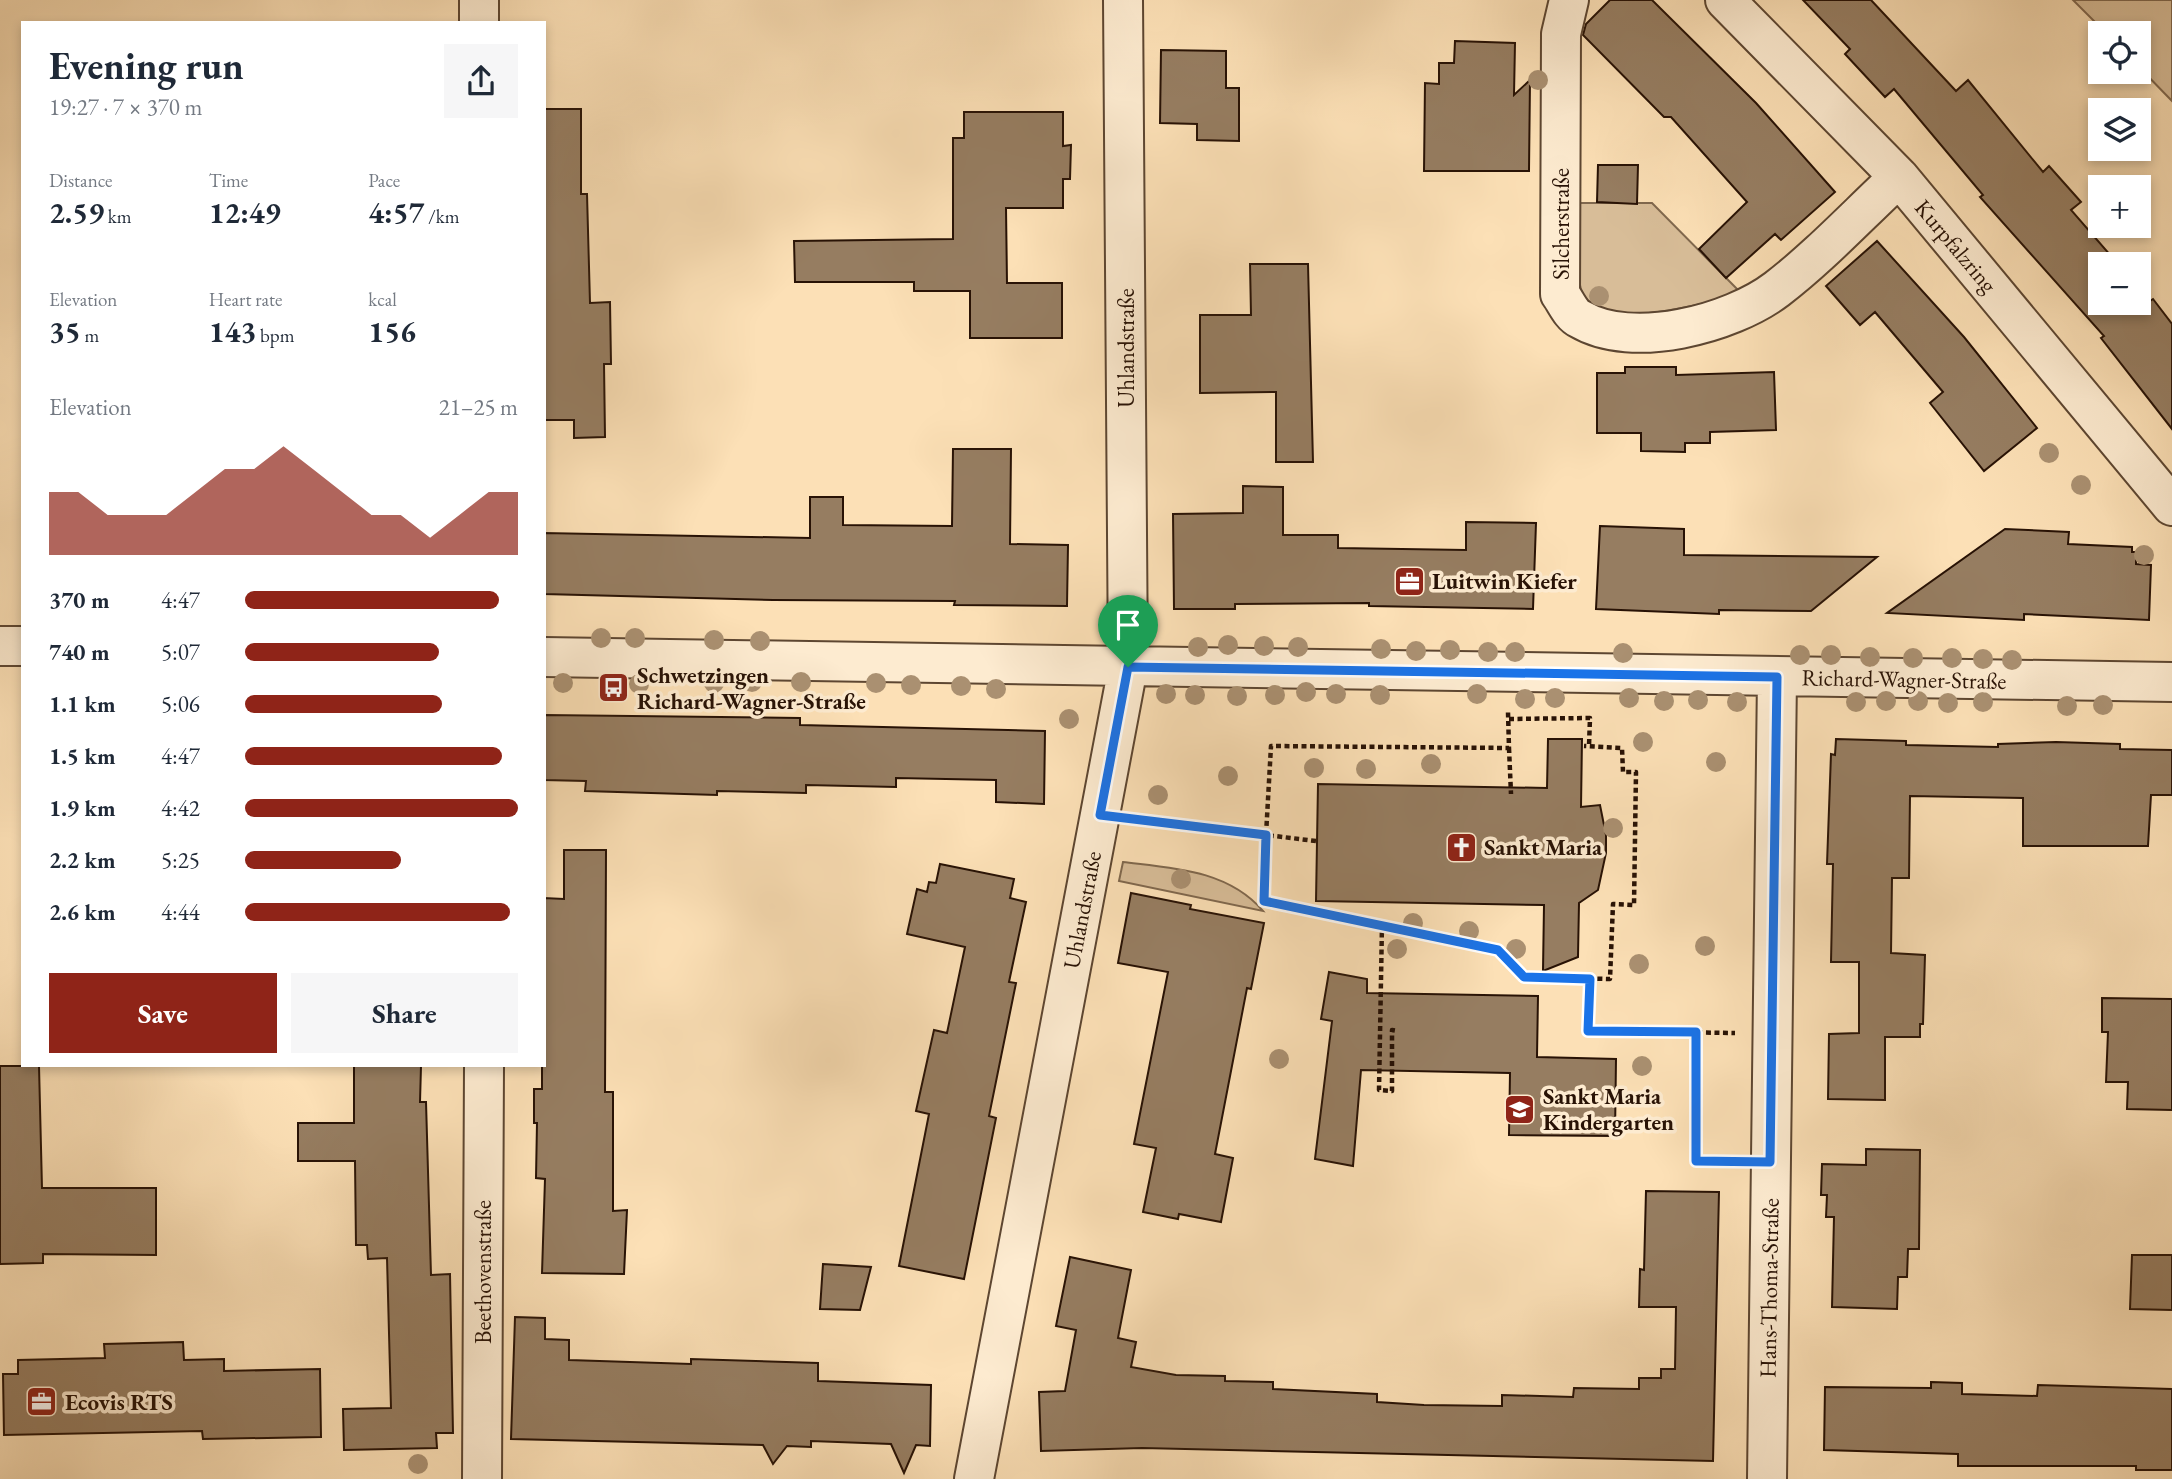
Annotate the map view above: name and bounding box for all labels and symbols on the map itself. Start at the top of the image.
street label: Silcherstraße [1546,168,1576,280]
street label: Kurpfalzring [1908,193,2004,300]
street label: Uhlandstraße [1111,288,1141,408]
office icon: Luitwin Kiefer [1392,564,1426,598]
place label: Luitwin Kiefer [1432,566,1577,596]
pin [1098,595,1158,667]
place label: Schwetzingen Richard-Wagner-Straße [637,660,866,716]
street label: Richard-Wagner-Straße [1801,662,2007,696]
bus stop icon: Schwetzingen Richard-Wagner-Straße [597,671,631,705]
church icon: Sankt Maria [1444,830,1478,864]
place label: Sankt Maria [1484,832,1603,862]
street label: Uhlandstraße [1056,849,1108,971]
place label: Sankt Maria Kindergarten [1543,1081,1674,1137]
school or university icon: Sankt Maria Kindergarten [1503,1092,1537,1126]
street label: Hans-Thoma-Straße [1752,1198,1786,1378]
street label: Beethovenstraße [468,1200,498,1344]
office icon: Ecovis RTS [25,1385,59,1419]
place label: Ecovis RTS [65,1387,173,1417]

